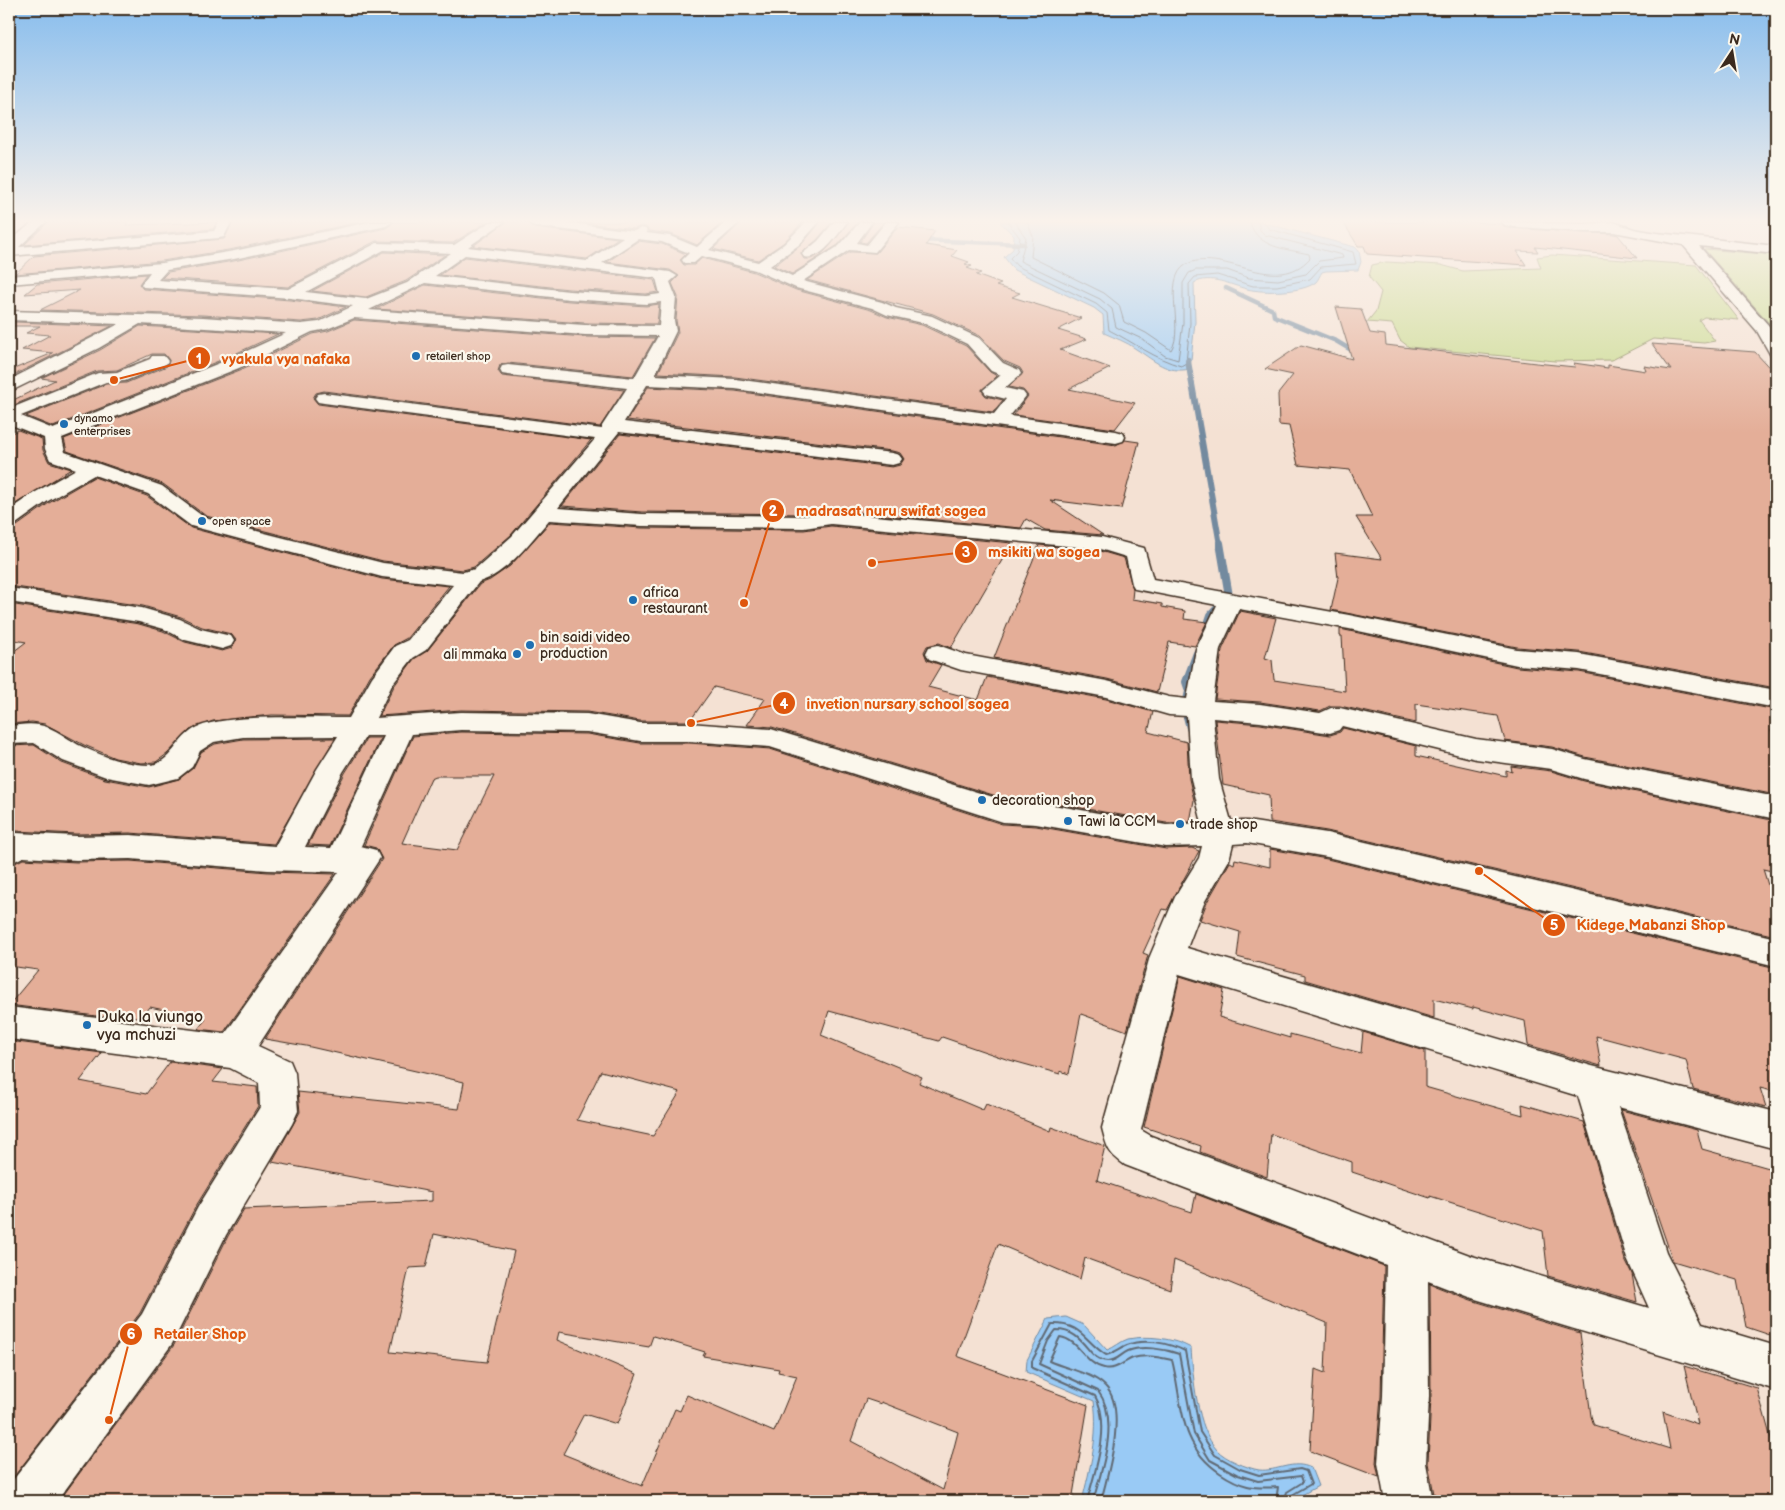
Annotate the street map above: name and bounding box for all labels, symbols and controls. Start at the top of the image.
north arrow [1708,28,1758,78]
text: N [1728,30,1742,49]
callout: vyakula vya nafaka [187,343,361,373]
text: 1 [196,350,202,369]
text: vyakula vya nafaka [221,350,350,369]
marker: retailerl shop [410,350,422,362]
place label: retailerl shop [426,350,491,363]
place label: dynamo enterprises [74,412,131,438]
marker: dynamo enterprises [58,418,70,430]
callout: madrasat nuru swifat sogea [761,496,996,526]
text: 2 [769,502,778,521]
text: madrasat nuru swifat sogea [796,502,986,521]
marker: open space [196,515,208,527]
place label: open space [212,515,271,528]
callout: msikiti wa sogea [953,537,1110,567]
text: 3 [962,543,971,562]
text: msikiti wa sogea [988,543,1100,562]
place label: africa restaurant [643,584,708,617]
marker: africa restaurant [627,594,639,606]
place label: bin saidi video production [540,629,630,662]
marker: bin saidi video production [524,639,536,651]
place label: ali mmaka [443,646,507,663]
marker: ali mmaka [511,648,523,660]
callout: invetion nursary school sogea [771,688,1020,718]
text: 4 [780,695,789,714]
text: invetion nursary school sogea [807,695,1009,714]
place label: decoration shop [992,792,1094,809]
marker: decoration shop [976,794,988,806]
place label: Tawi la CCM [1078,813,1156,830]
marker: Tawi la CCM [1062,815,1074,827]
place label: trade shop [1190,816,1258,833]
marker: trade shop [1174,818,1186,830]
callout: Kidege Mabanzi Shop [1541,910,1735,940]
text: 5 [1550,916,1559,935]
text: Kidege Mabanzi Shop [1576,916,1726,935]
place label: Duka la viungo vya mchuzi [96,1008,203,1045]
marker: Duka la viungo vya mchuzi [81,1019,93,1031]
callout: Retailer Shop [118,1319,256,1349]
text: 6 [126,1325,136,1344]
text: Retailer Shop [154,1325,247,1344]

